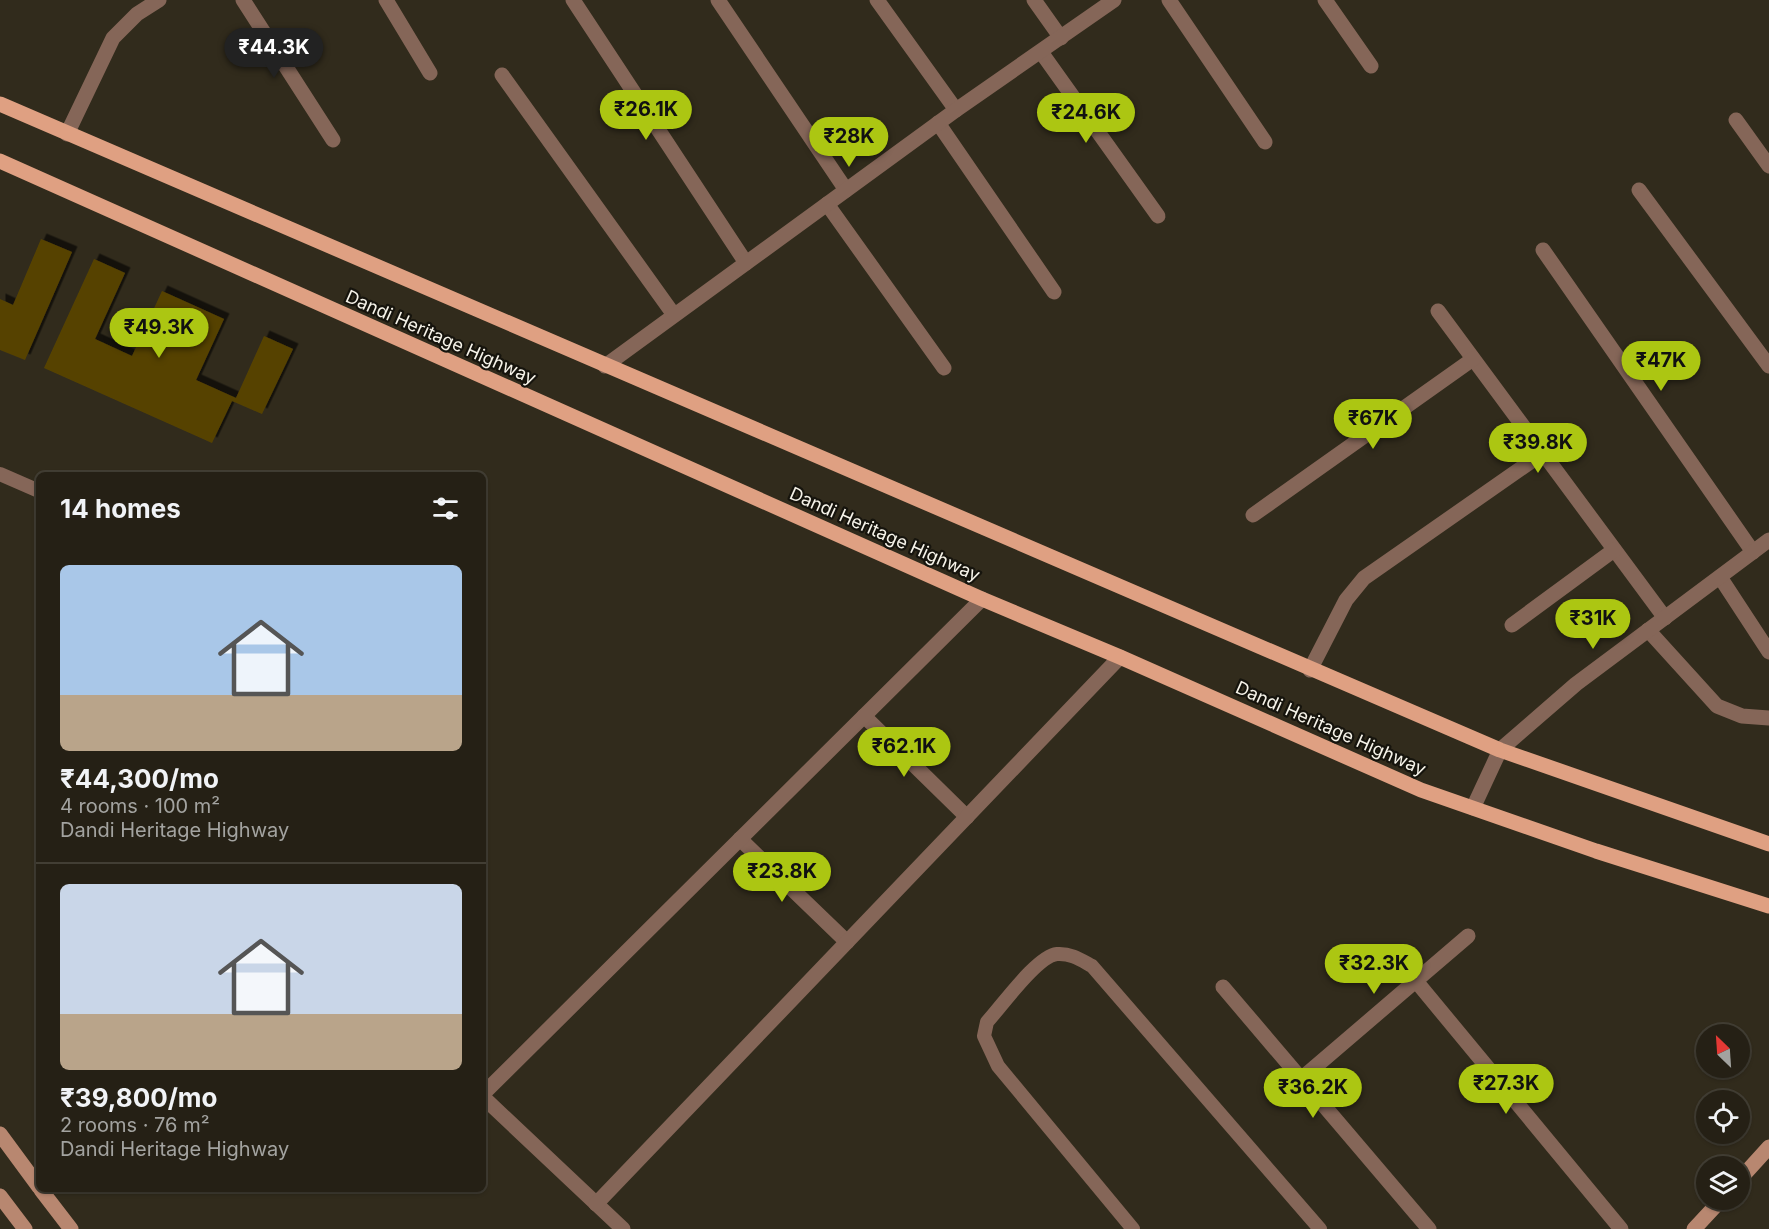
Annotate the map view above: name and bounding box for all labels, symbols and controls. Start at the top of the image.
pin: ₹44.3K [225,28,323,79]
text: ₹44.3K [238,35,310,59]
pin: ₹26.1K [597,90,695,141]
pin: ₹24.6K [1037,93,1135,144]
text: ₹26.1K [614,97,678,121]
text: ₹24.6K [1051,100,1121,124]
pin: ₹28K [813,117,885,168]
text: ₹28K [823,124,875,148]
street label: Dandi Heritage Highway [343,285,539,389]
pin: ₹49.3K [110,308,208,359]
text: ₹49.3K [124,315,194,339]
pin: ₹47K [1625,341,1697,392]
text: ₹47K [1636,348,1686,372]
pin: ₹67K [1337,399,1409,450]
text: ₹67K [1348,406,1398,430]
pin: ₹39.8K [1489,423,1587,474]
text: ₹39.8K [1503,430,1573,454]
street label: Dandi Heritage Highway [787,482,983,586]
icon: filters [429,492,462,525]
text: 14 homes [60,493,181,524]
pin: ₹31K [1557,599,1629,650]
icon: home [207,604,315,712]
text: ₹31K [1569,606,1617,630]
street label: Dandi Heritage Highway [1233,676,1429,780]
pin: ₹62.1K [855,727,953,778]
text: ₹62.1K [872,734,936,758]
text: ₹44,300/mo [60,763,219,794]
text: 4 rooms · 100 m² [60,794,220,818]
text: Dandi Heritage Highway [60,818,289,842]
pin: ₹23.8K [733,852,831,903]
text: ₹23.8K [747,859,817,883]
icon: home [207,923,315,1031]
pin: ₹32.3K [1325,944,1423,995]
text: ₹32.3K [1339,951,1409,975]
north arrow [1696,1024,1750,1078]
map controls [1696,1024,1750,1210]
pin: ₹27.3K [1457,1064,1555,1115]
pin: ₹36.2K [1264,1068,1362,1119]
text: ₹27.3K [1473,1071,1539,1095]
text: ₹36.2K [1278,1075,1348,1099]
text: ₹39,800/mo [60,1082,217,1113]
button: locate [1696,1090,1750,1144]
text: 2 rooms · 76 m² [60,1113,209,1137]
text: Dandi Heritage Highway [60,1137,289,1161]
button: layers [1696,1156,1750,1210]

